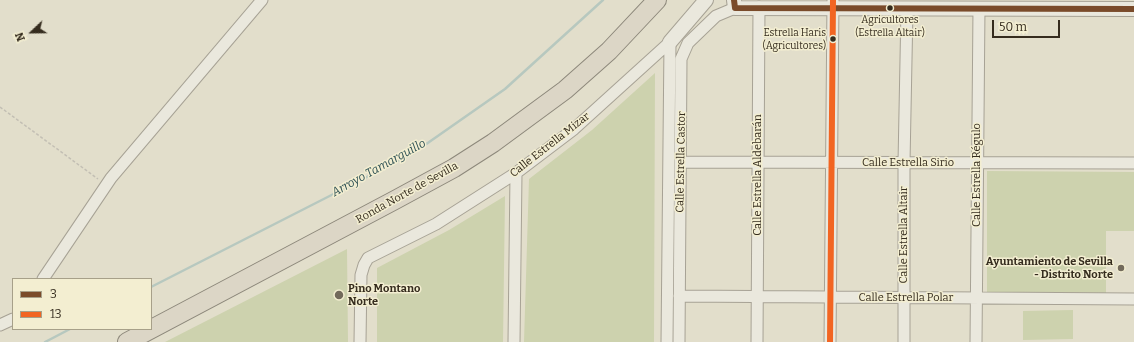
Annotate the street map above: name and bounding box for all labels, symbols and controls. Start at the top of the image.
marker: Agricultores (Estrella Altair) [885,3,895,13]
north arrow [12,12,52,52]
scale bar [994,12,1062,38]
place label: Agricultores (Estrella Altair) [855,14,925,38]
text: 50 m [999,20,1027,34]
place label: Estrella Haris (Agricultores) [763,27,826,50]
text: N [13,30,28,43]
marker: Estrella Haris (Agricultores) [828,34,838,44]
street label: Calle Estrella Mizar [507,110,593,180]
street label: Calle Estrella Castor [674,111,688,213]
street label: Calle Estrella Aldebarán [751,114,765,236]
street label: Calle Estrella Régulo [970,123,984,227]
water label: Arroyo Tamarguillo [330,136,428,200]
street label: Calle Estrella Sirio [862,156,954,170]
street label: Ronda Norte de Sevilla [354,159,460,227]
street label: Calle Estrella Altair [897,186,911,284]
place label: Ayuntamiento de Sevilla - Distrito Norte [986,255,1113,281]
marker: Ayuntamiento de Sevilla - Distrito Norte [1116,263,1126,273]
legend [12,278,152,330]
place label: Pino Montano Norte [348,282,420,308]
text: 3 [50,287,57,301]
marker: Pino Montano Norte [333,289,345,301]
street label: Calle Estrella Polar [859,291,953,305]
text: 13 [50,307,62,321]

